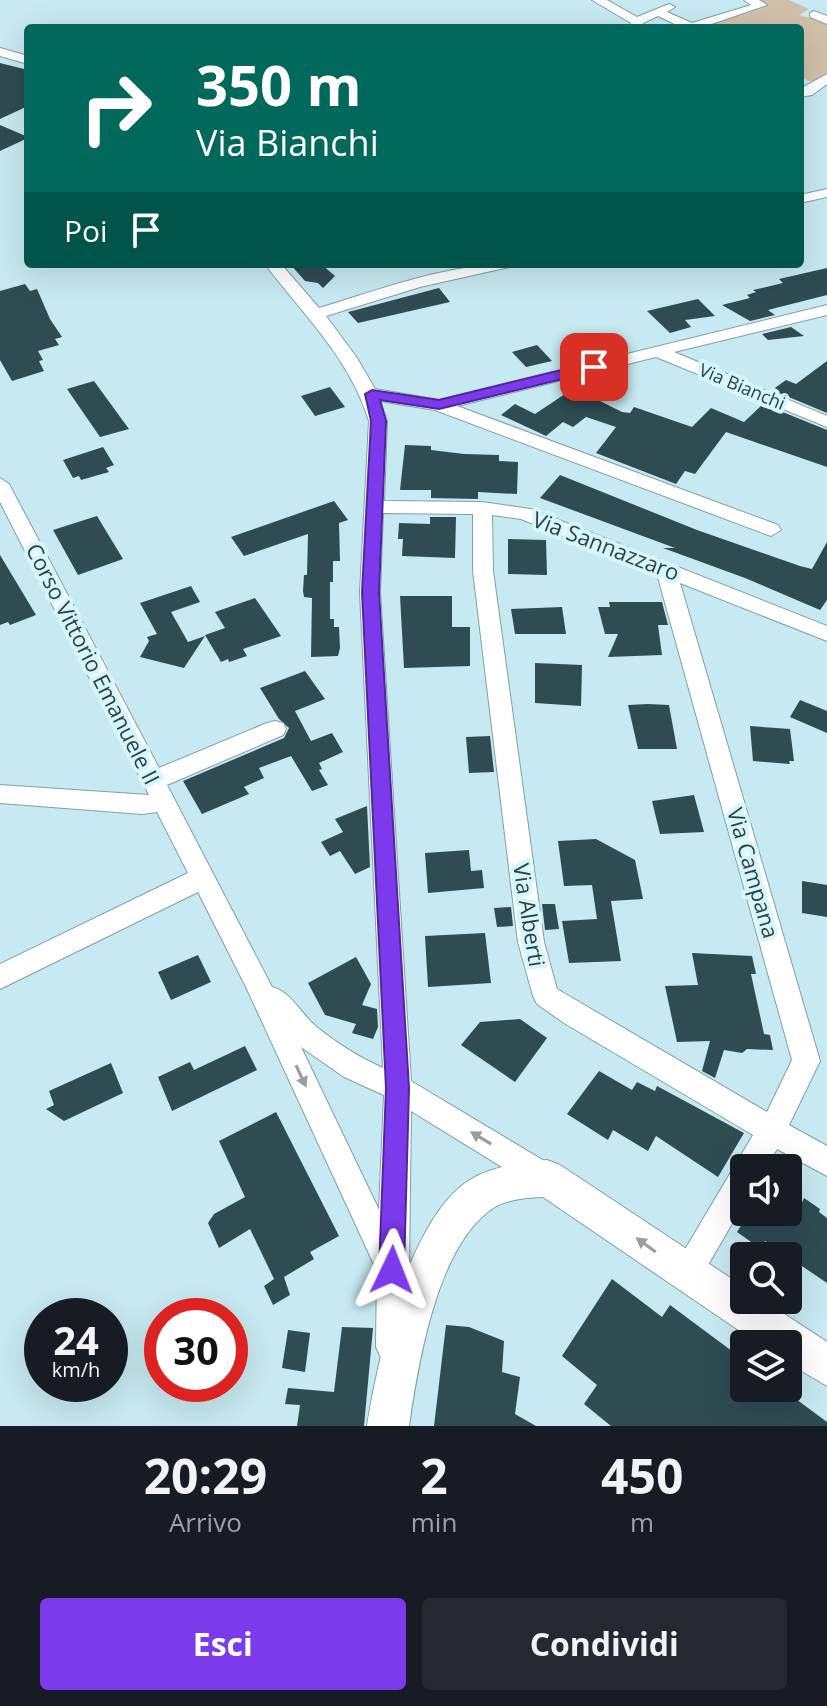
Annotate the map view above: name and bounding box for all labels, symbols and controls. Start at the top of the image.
text: 350 m [196,46,362,122]
icon: right [64,56,168,160]
text: Via Bianchi [196,118,379,167]
icon: arrive [124,208,168,252]
text: Poi [64,210,108,251]
pin [560,333,628,401]
icon: arrive [572,345,616,389]
street label: Via Bianchi [696,357,789,415]
street label: Via Sannazzaro [529,503,684,587]
street label: Corso Vittorio Emanuele II [20,538,168,789]
street label: Via Campana [721,804,787,941]
street label: Via Alberti [507,861,553,969]
one-way arrow [294,1064,308,1088]
one-way arrow [469,1131,492,1146]
map controls [730,1154,802,1402]
button: sound [730,1154,802,1226]
position arrow [350,1228,434,1312]
one-way arrow [636,1237,656,1253]
button: search [730,1242,802,1314]
speed limit sign: 30 [144,1298,248,1402]
text: 24 [53,1312,99,1367]
button: layers [730,1330,802,1402]
text: km/h [52,1356,100,1383]
text: 20:29 [144,1443,267,1508]
text: 2 [420,1443,448,1508]
text: 450 [601,1443,683,1508]
text: Arrivo [169,1504,242,1540]
text: min [411,1504,457,1540]
text: m [630,1504,654,1540]
button: Esci [40,1598,406,1690]
button: Condividi [422,1598,787,1690]

